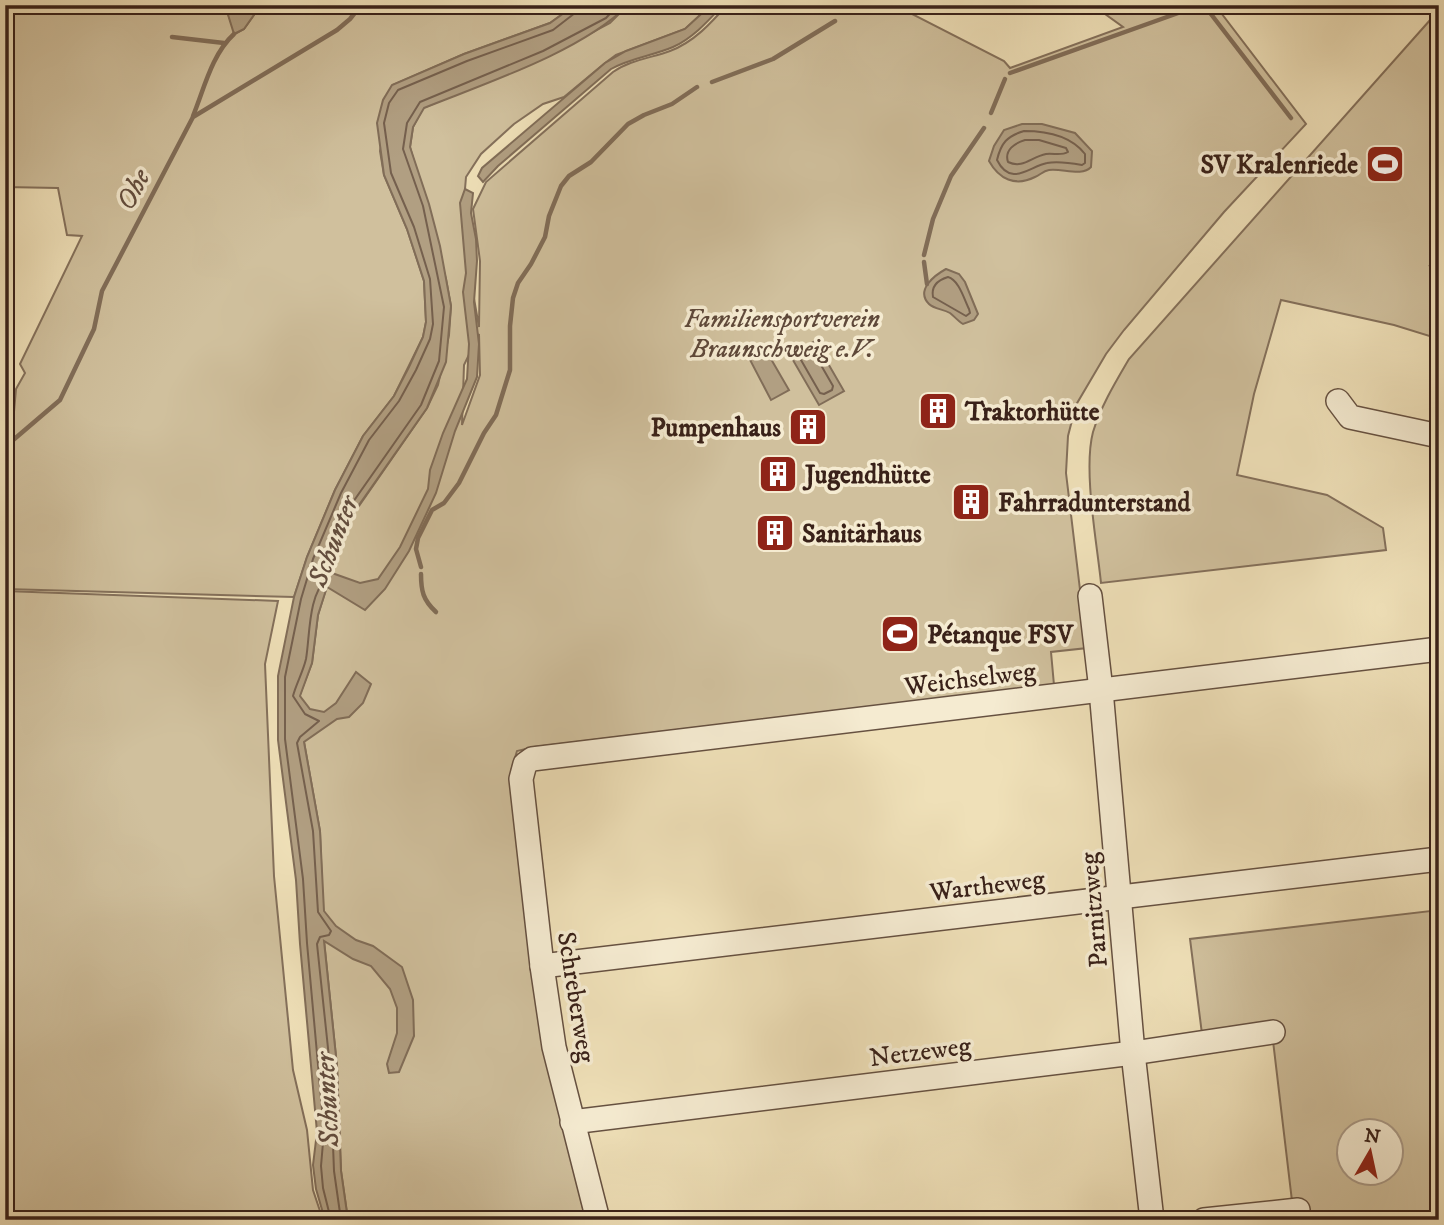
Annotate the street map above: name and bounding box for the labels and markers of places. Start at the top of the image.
sports icon: SV Kralenriede [1364,143,1406,185]
place label: SV Kralenriede [1200,149,1358,182]
building icon: Traktorhütte [917,390,959,432]
place label: Traktorhütte [964,396,1100,429]
building icon: Pumpenhaus [787,406,829,448]
place label: Pumpenhaus [650,412,781,445]
building icon: Jugendhütte [757,453,799,495]
place label: Jugendhütte [802,459,931,492]
building icon: Fahrradunterstand [950,481,992,523]
place label: Fahrradunterstand [998,487,1192,520]
building icon: Sanitärhaus [754,512,796,554]
place label: Sanitärhaus [802,518,922,551]
sports icon: Pétanque FSV [879,613,921,655]
place label: Pétanque FSV [927,619,1075,652]

